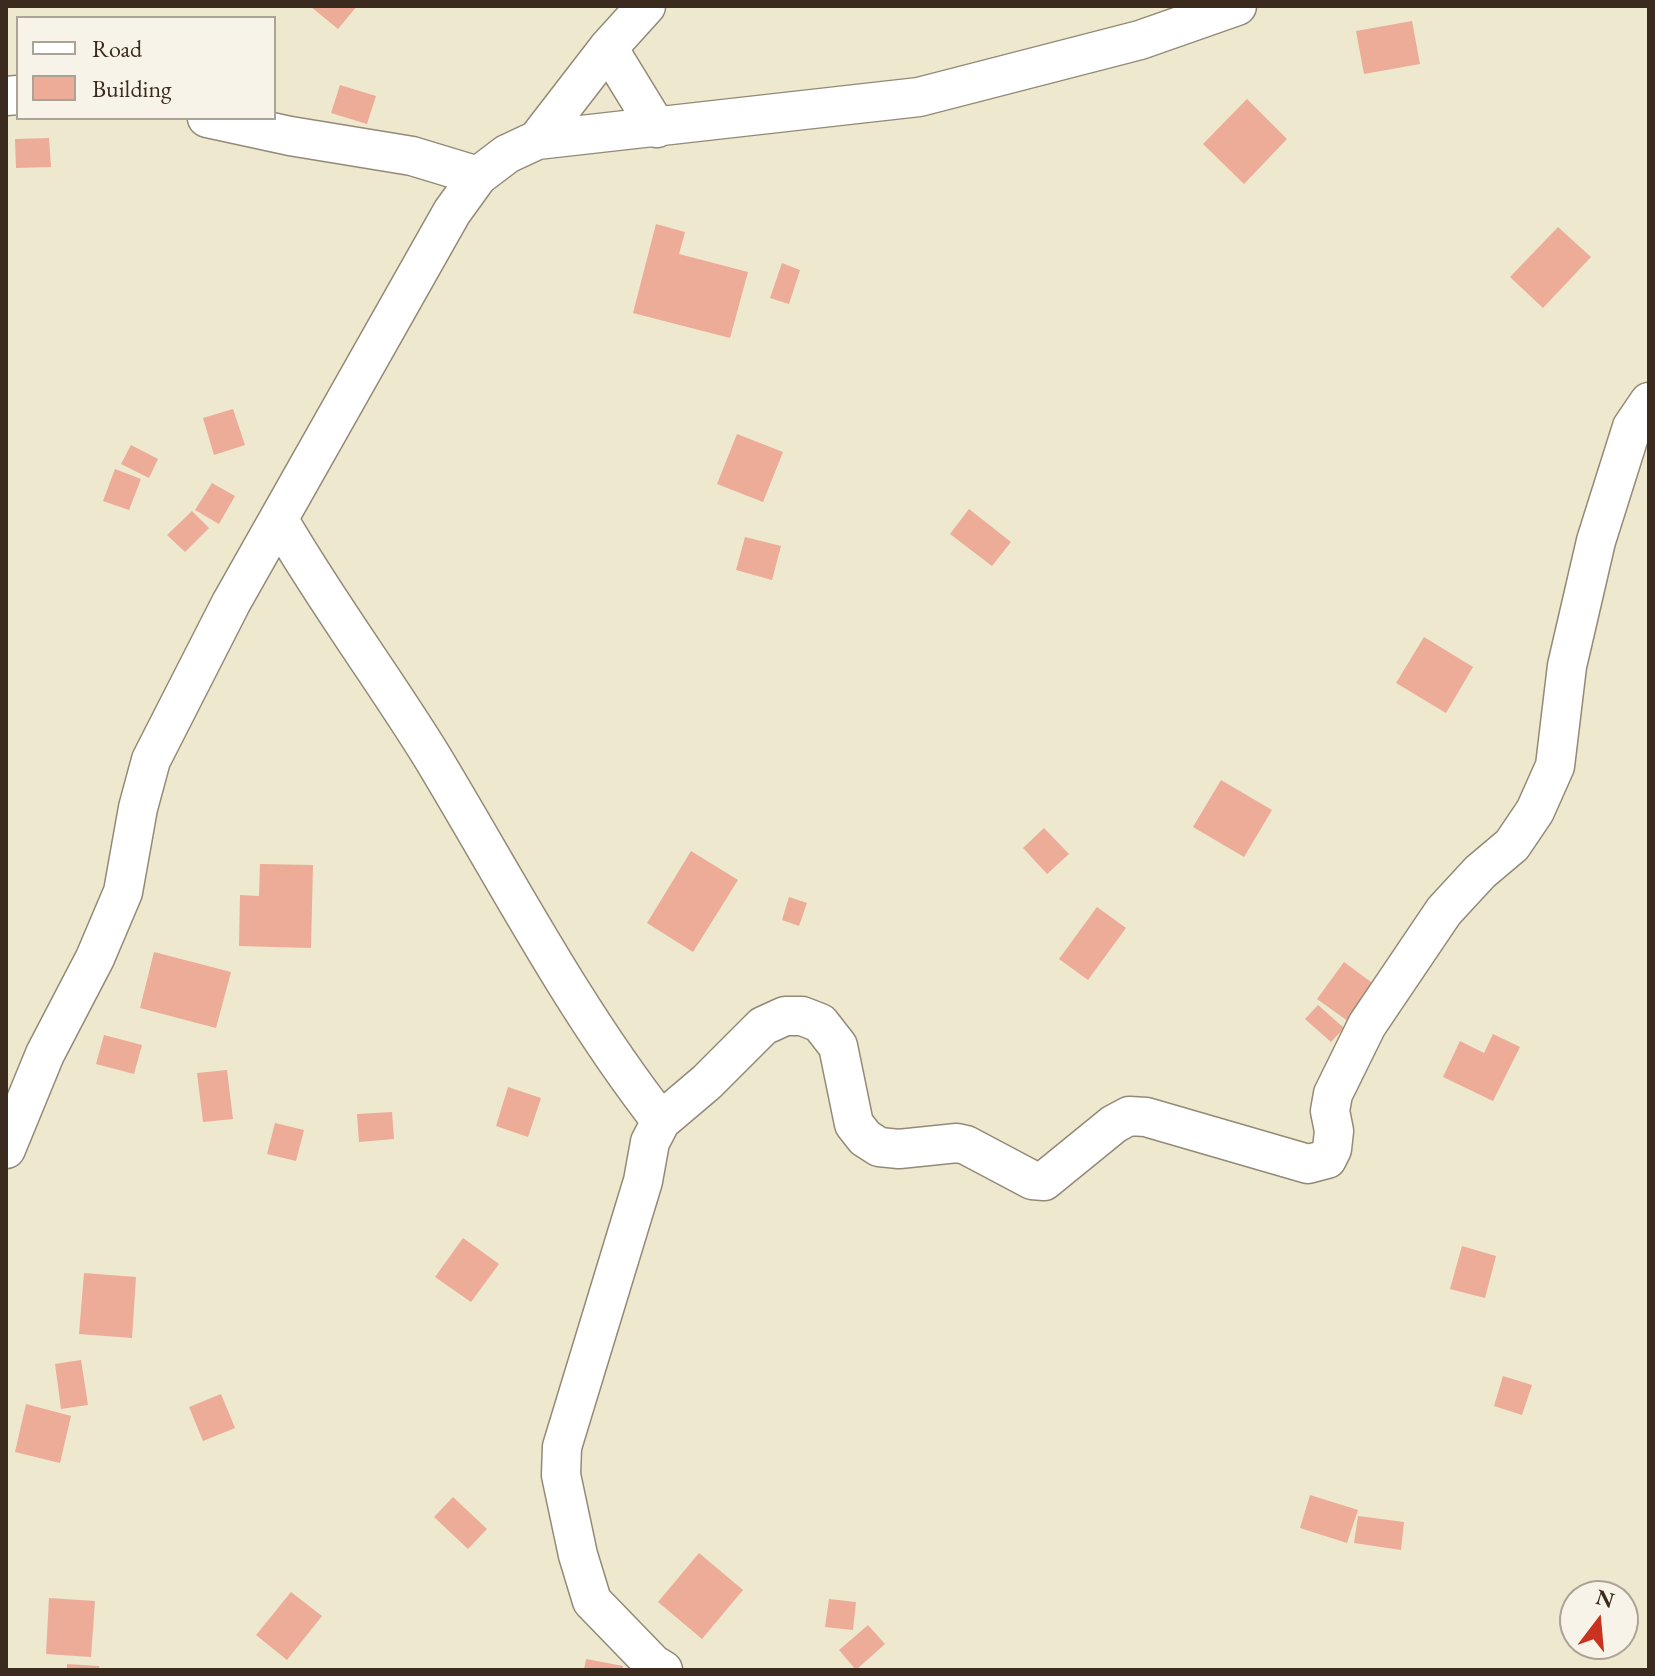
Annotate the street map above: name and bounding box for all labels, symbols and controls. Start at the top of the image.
legend [16,16,276,120]
text: Road [92,33,142,64]
text: Building [92,73,172,104]
north arrow [1559,1580,1639,1660]
text: N [1593,1582,1618,1615]

